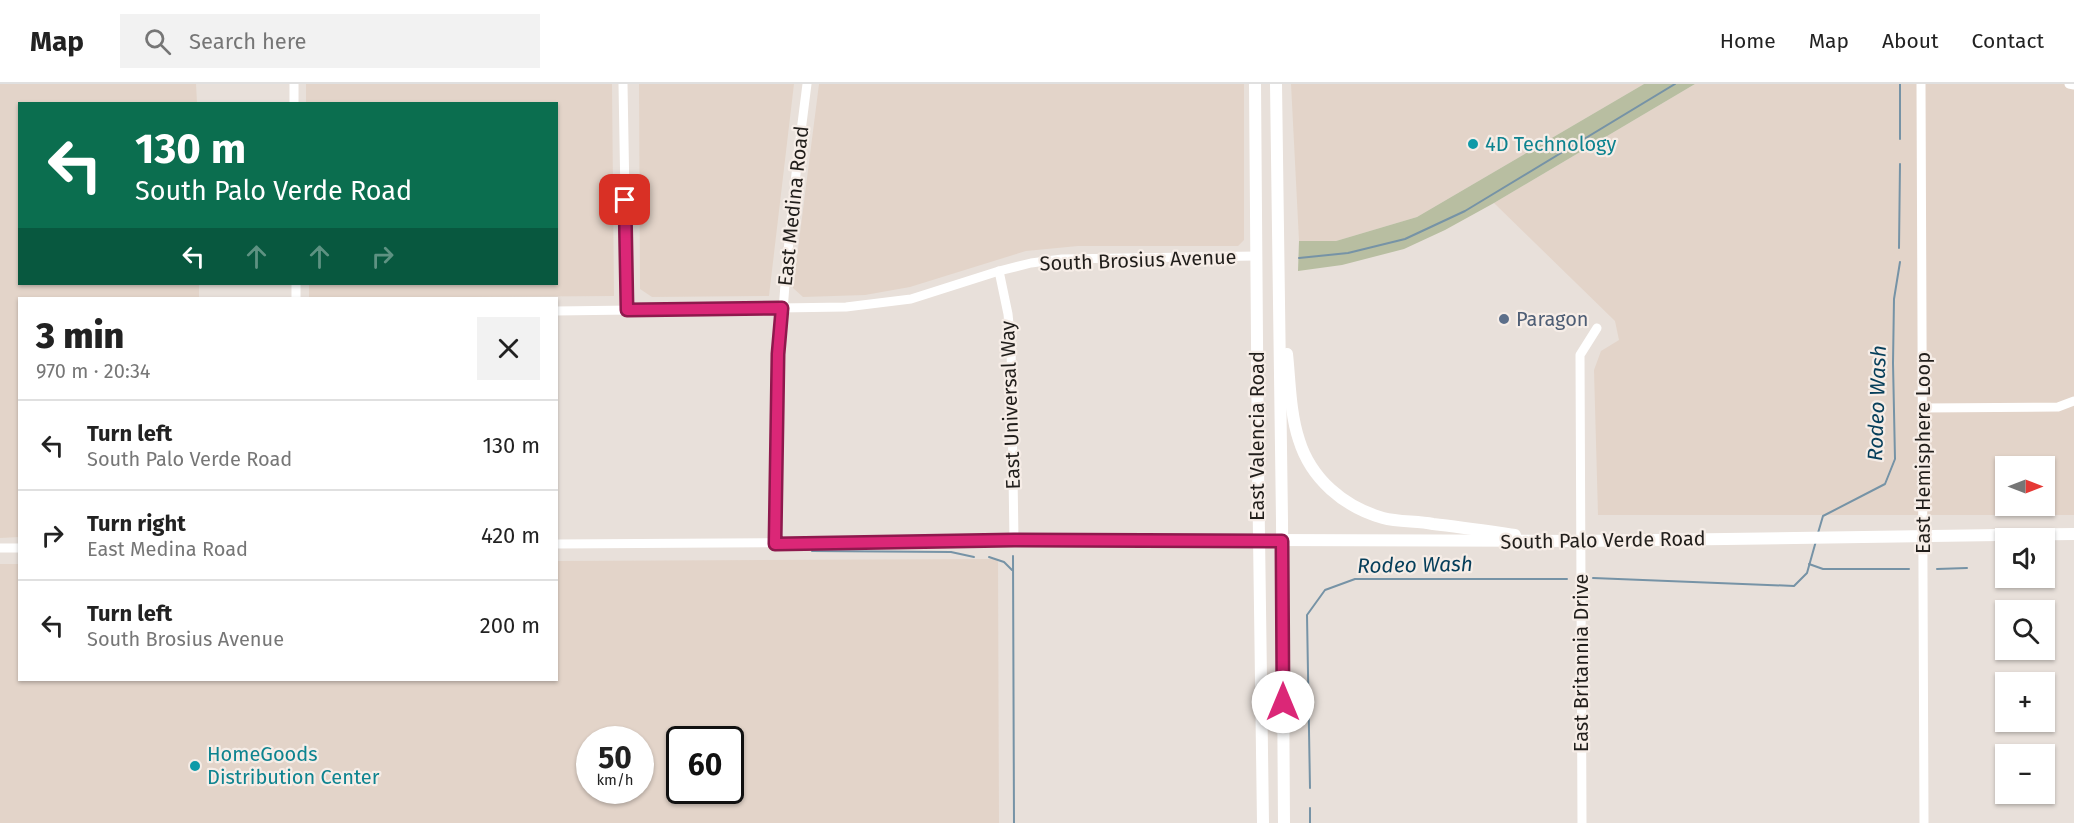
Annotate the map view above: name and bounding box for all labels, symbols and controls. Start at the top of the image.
search box [120,14,540,68]
text: Map [30,25,84,58]
icon: search [141,25,174,58]
text: Search here [189,28,307,55]
text: Home [1720,28,1776,54]
text: Map [1809,28,1849,54]
text: About [1882,28,1939,54]
text: Contact [1972,28,2044,54]
text: 130 m [135,124,246,174]
street label: East Medina Road [773,125,813,287]
icon: left [36,126,114,204]
place label: 4D Technology [1485,132,1616,156]
marker: 4D Technology [1466,137,1480,151]
pin [599,174,650,225]
text: South Palo Verde Road [135,175,412,207]
icon: arrive [608,183,641,216]
icon: left [177,240,210,273]
icon: ahead [240,240,273,273]
icon: ahead [303,240,336,273]
icon: right [366,240,399,273]
street label: South Brosius Avenue [1039,245,1237,275]
place label: Paragon [1516,307,1589,331]
marker: Paragon [1497,312,1511,326]
text: 3 min [36,314,124,358]
button: close [477,317,540,380]
street label: East Universal Way [995,320,1025,490]
water label: Rodeo Wash [1862,345,1892,461]
street label: East Valencia Road [1245,351,1269,521]
street label: East Hemisphere Loop [1911,352,1935,554]
text: 970 m · 20:34 [36,359,150,383]
text: Turn left [87,420,172,447]
icon: left [36,429,69,462]
text: 130 m [483,432,540,459]
text: South Palo Verde Road [87,447,292,471]
north arrow [1995,456,2055,516]
map controls [1995,456,2055,804]
text: Turn right [87,510,186,537]
icon: right [36,519,69,552]
text: 420 m [481,522,540,549]
street label: South Palo Verde Road [1500,526,1706,554]
button: sound [1995,528,2055,588]
text: East Medina Road [87,537,248,561]
water label: Rodeo Wash [1357,551,1473,579]
street label: East Britannia Drive [1569,574,1593,752]
text: Turn left [87,600,172,627]
button: search [1995,600,2055,660]
icon: left [36,609,69,642]
text: 200 m [480,612,540,639]
text: South Brosius Avenue [87,627,284,651]
position arrow [1251,670,1315,734]
button: + [1995,672,2055,732]
speed limit sign: 60 [666,726,744,804]
text: 50 [598,740,632,776]
place label: HomeGoods Distribution Center [207,742,380,789]
button: − [1995,744,2055,804]
marker: HomeGoods Distribution Center [188,759,202,773]
text: km/h [596,771,634,789]

